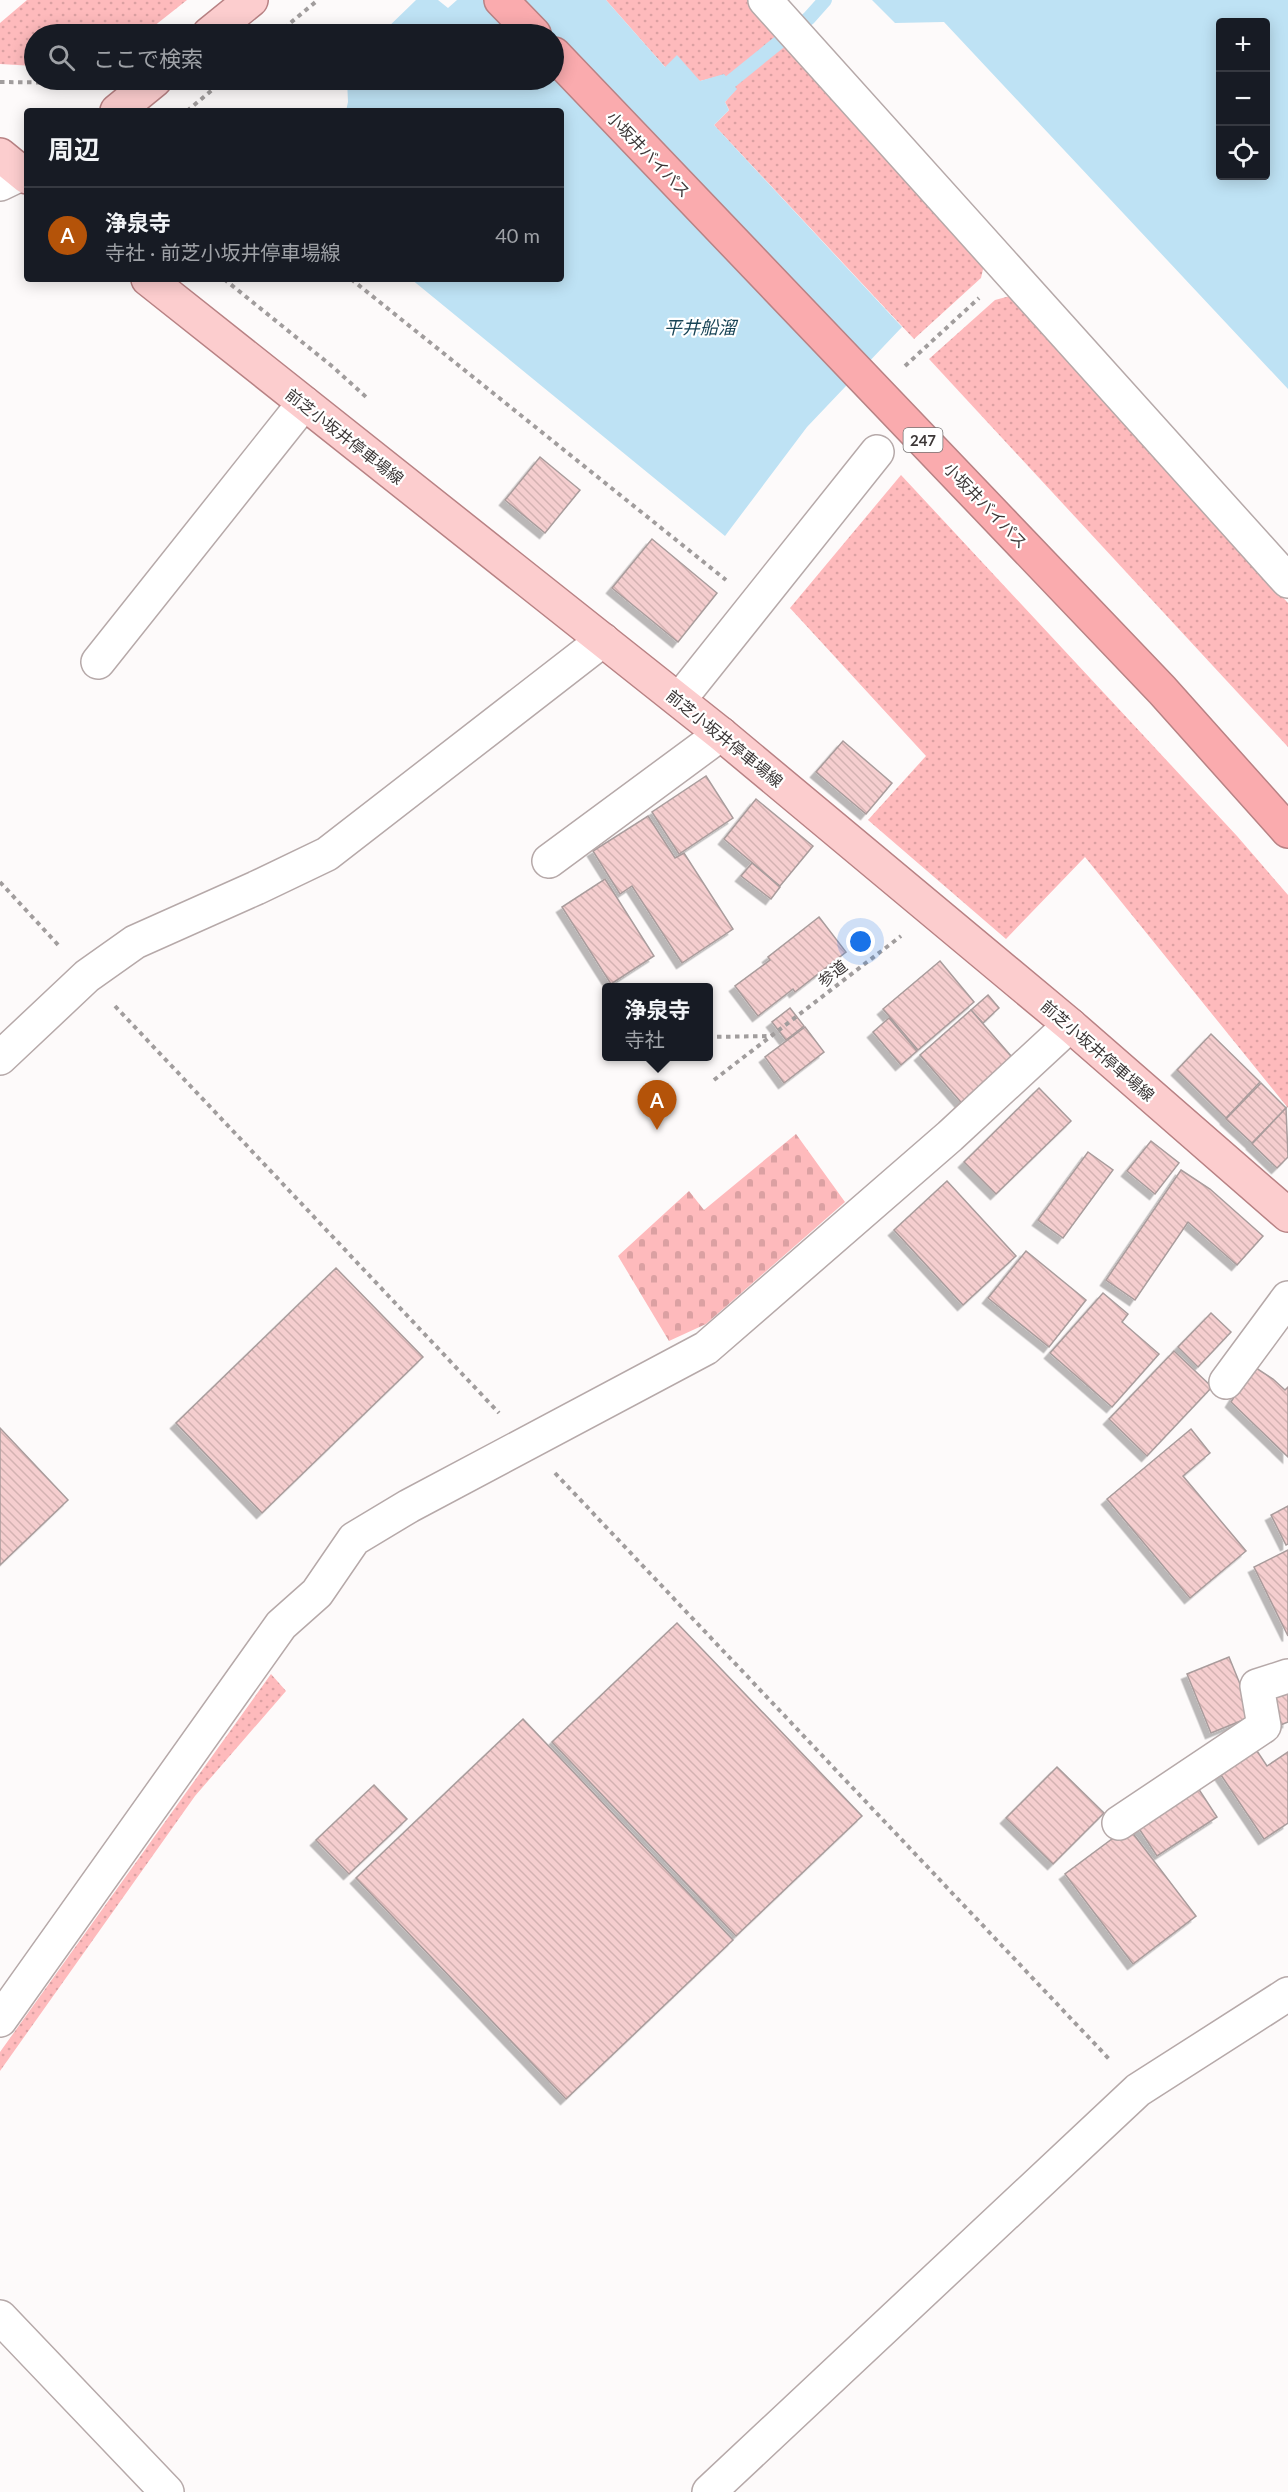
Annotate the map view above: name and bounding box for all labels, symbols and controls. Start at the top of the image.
map controls [1216,18,1270,180]
button: + [1216,18,1270,72]
search box [24,24,564,90]
icon: search [45,41,78,74]
text: ここで検索 [93,45,203,72]
button: − [1216,72,1270,126]
street label: 小坂井バイパス [603,107,695,201]
button: locate [1216,126,1270,180]
text: 周辺 [48,133,100,165]
text: 浄泉寺 [105,209,171,236]
text: A [61,223,74,247]
text: 40 m [495,223,540,247]
text: 寺社 · 前芝小坂井停車場線 [105,240,340,264]
water label: 平井船溜 [664,316,739,338]
street label: 前芝小坂井停車場線 [282,384,408,488]
road number: 247 [904,428,942,452]
street label: 小坂井バイパス [940,458,1032,552]
street label: 前芝小坂井停車場線 [663,685,787,791]
your location [846,927,875,956]
street label: 参道 [814,956,850,990]
popup [602,983,713,1061]
text: 浄泉寺 [624,996,691,1023]
street label: 前芝小坂井停車場線 [1037,996,1159,1104]
text: 寺社 [624,1027,664,1051]
pin: A [638,1080,676,1130]

